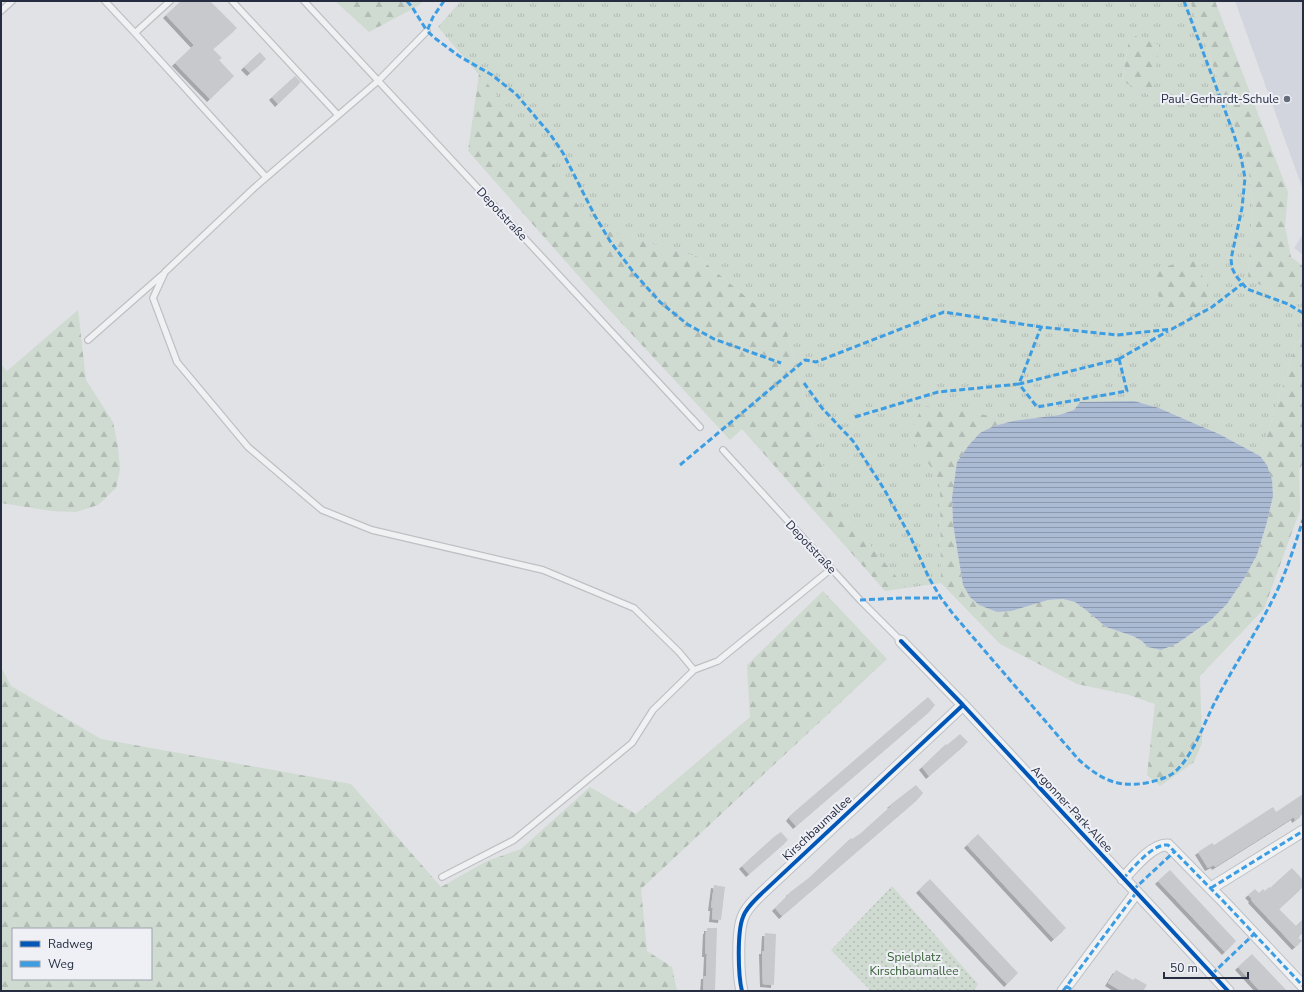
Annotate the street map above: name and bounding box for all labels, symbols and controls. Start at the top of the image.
place label: Paul-Gerhardt-Schule [1161,91,1279,107]
marker: Paul-Gerhardt-Schule [1282,94,1292,104]
street label: Depotstraße [473,184,531,244]
street label: Depotstraße [782,517,840,577]
street label: Argonner-Park-Allee [1028,762,1116,856]
street label: Kirschbaumallee [779,792,855,864]
legend [12,928,152,980]
text: Radweg [48,936,93,952]
park label: Spielplatz Kirschbaumallee [869,949,959,979]
scale bar [1164,954,1248,980]
text: Weg [48,956,74,972]
text: 50 m [1170,960,1198,976]

